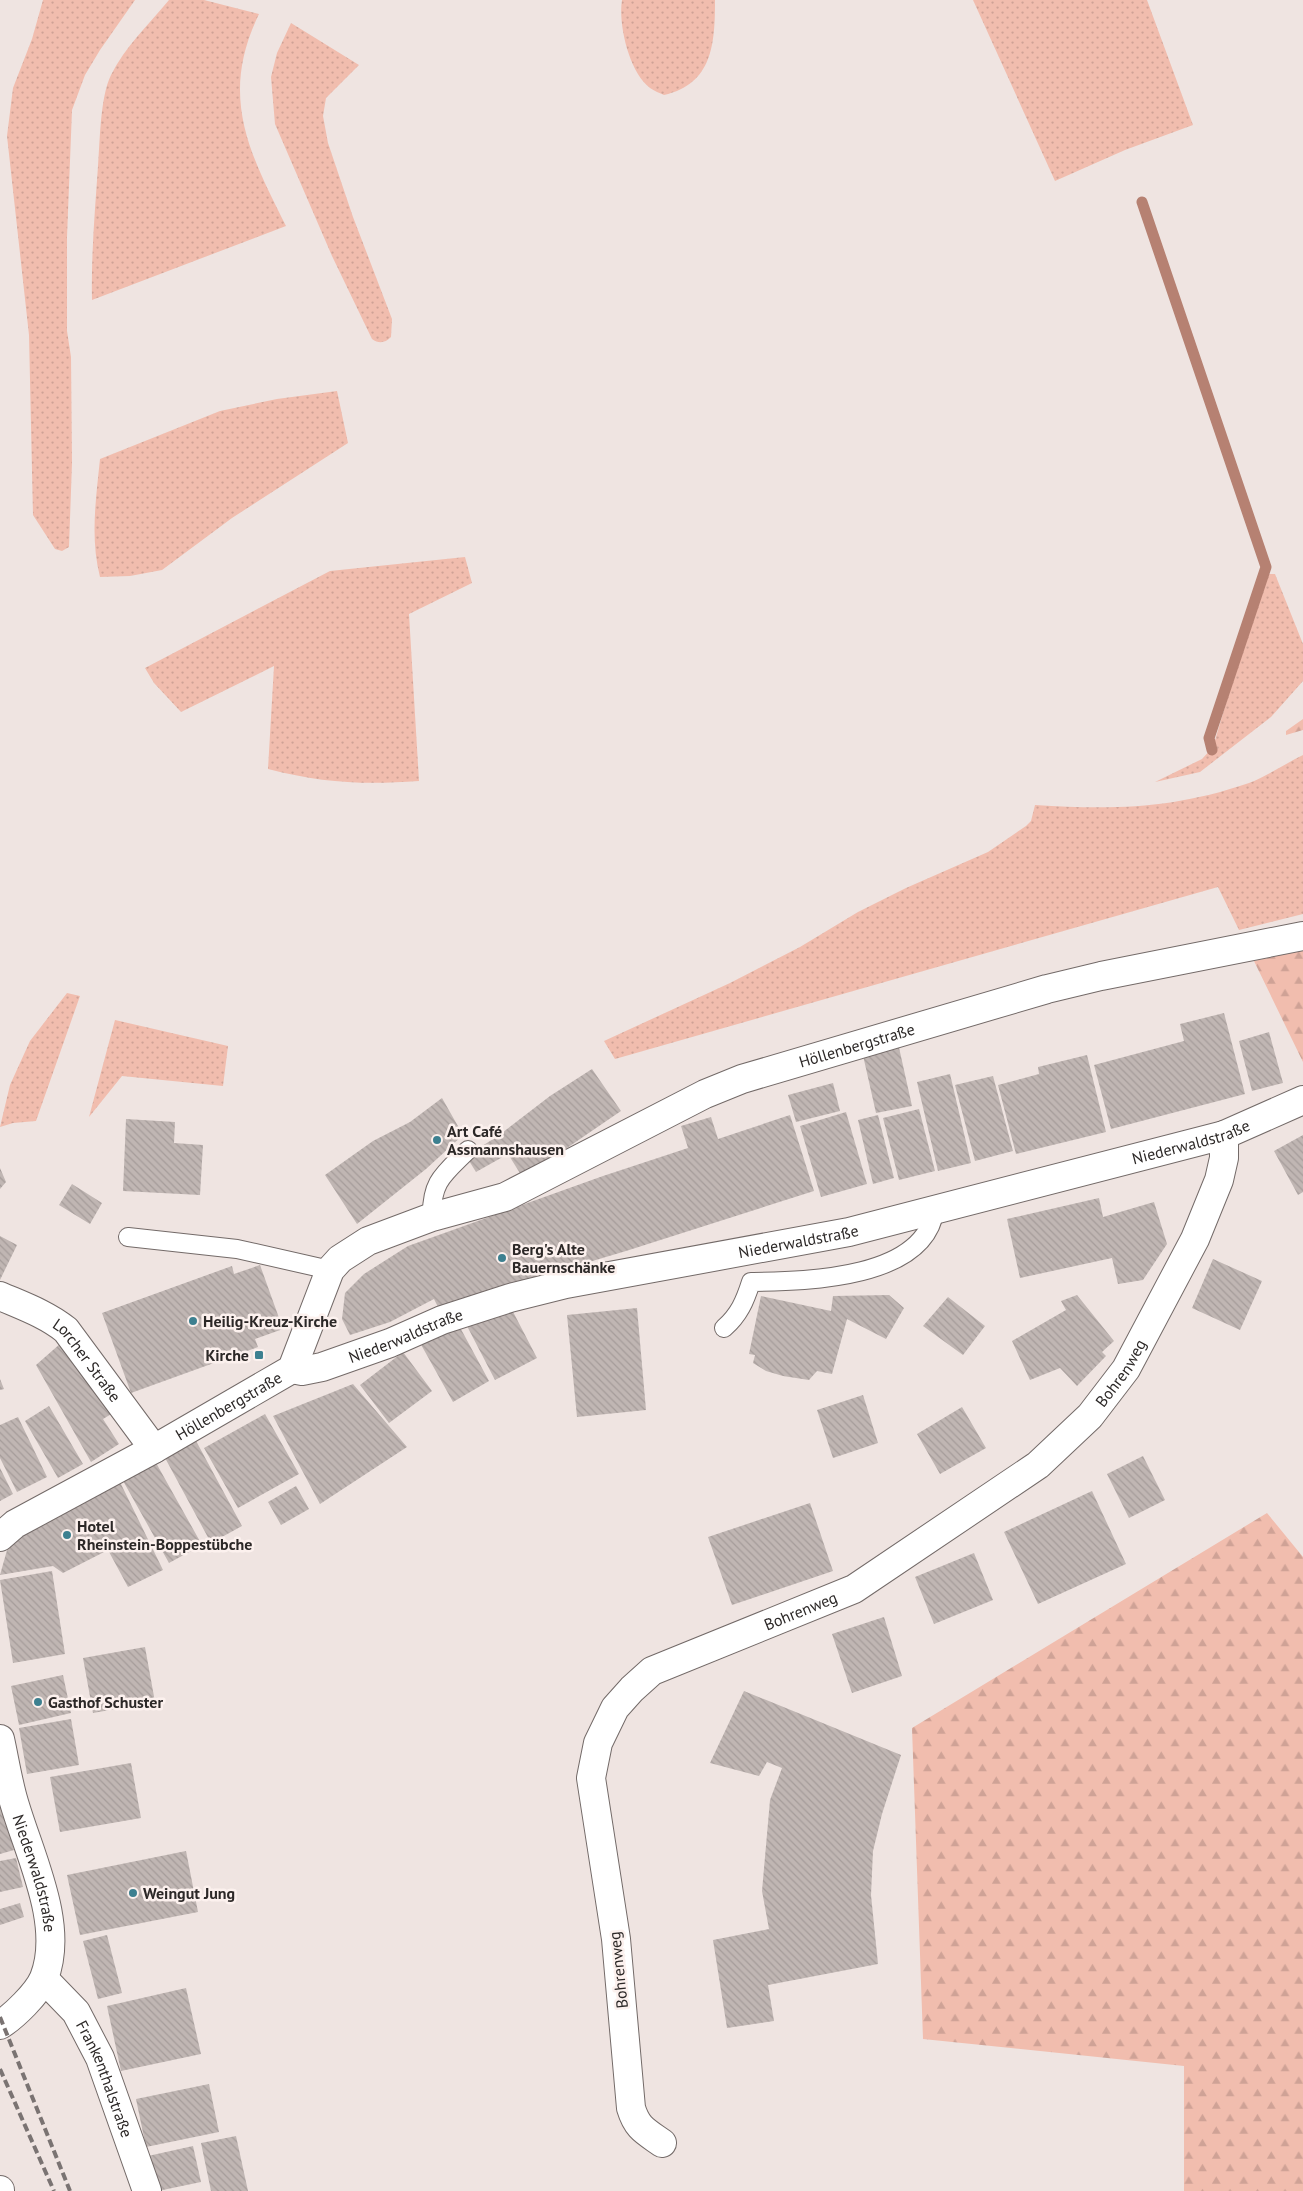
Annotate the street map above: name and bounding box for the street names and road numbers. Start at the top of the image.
street label: Höllenbergstraße [796,1019,917,1072]
street label: Niederwaldstraße [1130,1115,1253,1168]
street label: Niederwaldstraße [737,1220,861,1262]
street label: Niederwaldstraße [346,1304,465,1367]
street label: Lorcher Straße [49,1314,126,1406]
street label: Bohrenweg [1091,1336,1150,1411]
street label: Höllenbergstraße [172,1367,285,1444]
street label: Bohrenweg [761,1587,840,1634]
street label: Niederwaldstraße [8,1812,60,1933]
street label: Bohrenweg [604,1931,632,2009]
street label: Frankenthalstraße [72,2017,137,2140]

